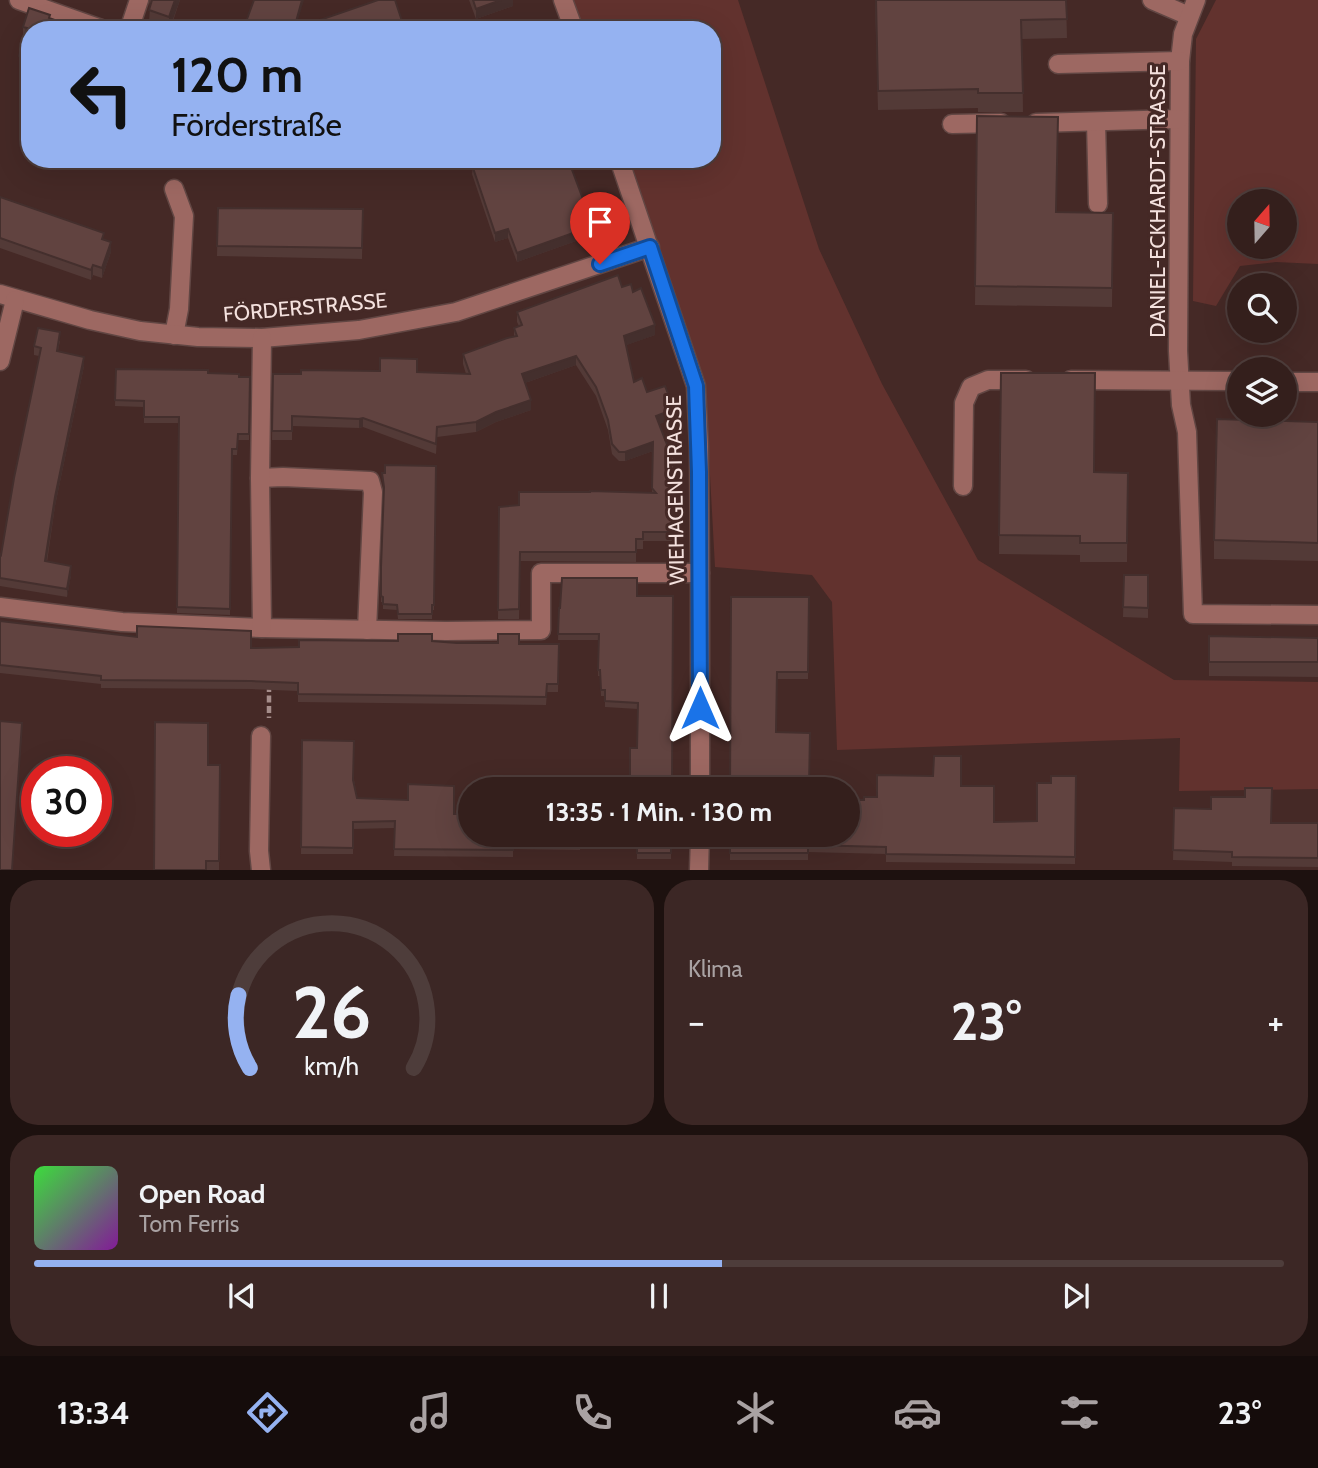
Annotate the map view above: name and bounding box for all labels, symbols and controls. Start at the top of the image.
text: 120 m [171,45,303,104]
icon: left [56,49,147,140]
street label: DANIEL-ECKHARDT-STRASSE [1145,64,1170,338]
text: Förderstraße [171,105,342,144]
north arrow [1227,189,1297,259]
map controls [1227,189,1297,427]
pin [570,192,630,264]
icon: arrive [581,203,619,241]
button: search [1227,273,1297,343]
street label: FÖRDERSTRASSE [222,287,388,327]
button: layers [1227,357,1297,427]
street label: WIEHAGENSTRASSE [661,395,689,585]
position arrow [663,671,737,745]
speed limit sign: 30 [21,756,112,847]
text: 13:35 · 1 Min. · 130 m [546,796,772,828]
text: Klima [688,955,743,983]
text: 26 [292,969,372,1057]
text: 23° [951,990,1021,1053]
text: − [688,998,705,1045]
text: + [1267,998,1284,1045]
text: km/h [305,1051,359,1081]
text: Open Road [139,1178,265,1210]
text: Tom Ferris [139,1210,239,1238]
icon: previous [223,1277,261,1315]
icon: pause [640,1277,678,1315]
icon: next [1057,1277,1095,1315]
icon: directions [243,1388,292,1437]
icon: music [406,1388,455,1437]
icon: phone [568,1388,617,1437]
icon: climate [731,1388,780,1437]
icon: car [893,1388,942,1437]
icon: filters [1055,1388,1104,1437]
text: 13:34 [57,1393,130,1432]
text: 23° [1218,1393,1261,1432]

